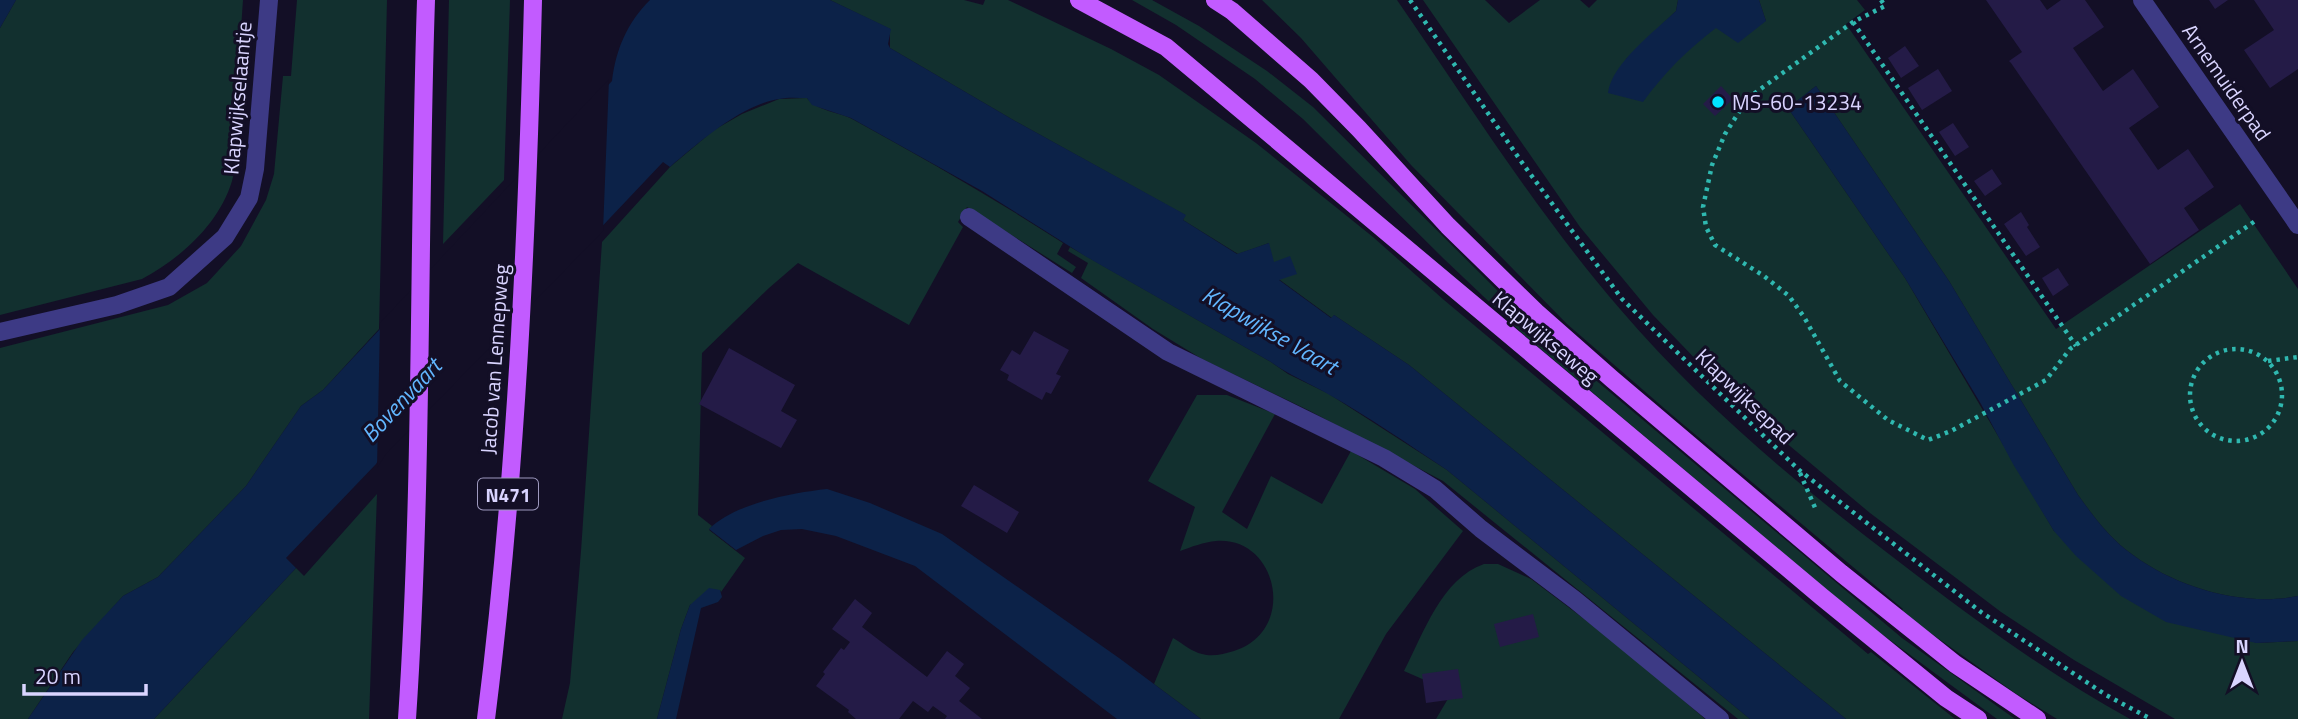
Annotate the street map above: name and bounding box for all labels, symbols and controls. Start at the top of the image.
street label: Arnemuiderpad [2175,17,2279,147]
street label: Klapwijkselaantje [214,20,260,176]
place label: MS-60-13234 [1732,86,1862,118]
marker: MS-60-13234 [1710,94,1726,110]
street label: Jacob van Lennepweg [471,263,517,455]
water label: Klapwijkse Vaart [1196,277,1347,384]
street label: Klapwijkseweg [1485,283,1607,392]
street label: Klapwijksepad [1688,341,1802,451]
water label: Bovenvaart [353,348,451,450]
road number: N471 [478,478,538,509]
north arrow [2207,628,2277,698]
text: N [2235,631,2249,660]
scale bar [24,652,147,696]
text: 20 m [35,660,81,692]

